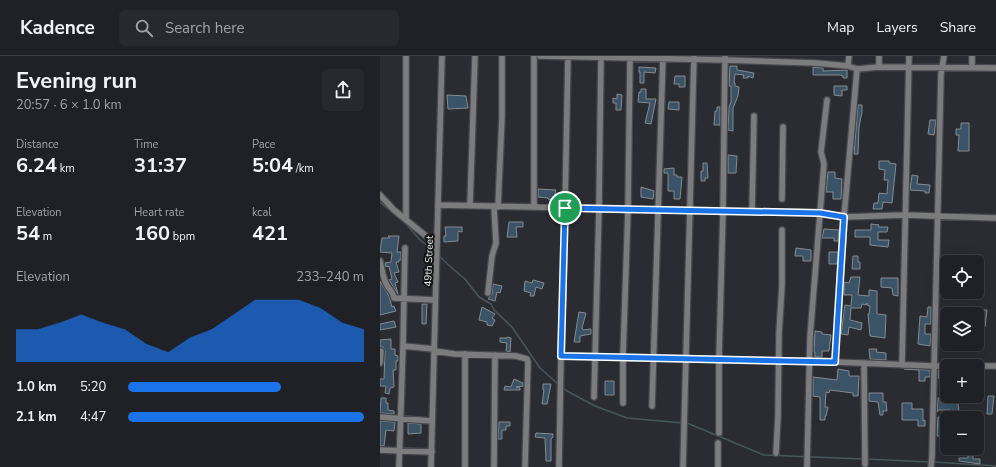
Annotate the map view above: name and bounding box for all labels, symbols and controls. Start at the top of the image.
search box [119,10,399,46]
text: Kadence [20,15,95,41]
icon: search [133,17,155,39]
text: Search here [165,18,244,38]
text: Map [827,18,854,37]
text: Layers [876,18,918,37]
text: Share [940,18,976,37]
text: Evening run [16,66,137,96]
button: share [322,69,364,111]
text: 20:57 · 6 × 1.0 km [16,96,122,114]
text: Distance [16,137,59,152]
text: Time [134,137,158,152]
text: Pace [252,137,275,152]
text: 6.24 [16,152,57,179]
text: 31:37 [134,152,187,179]
text: 5:04 [252,152,293,179]
text: km [57,161,75,176]
text: /km [293,161,314,176]
pin [548,191,582,225]
icon: arrive [554,197,576,219]
text: Elevation [16,205,62,220]
text: Heart rate [134,205,184,220]
text: kcal [252,205,272,220]
text: 54 [16,220,40,247]
text: 160 [134,220,170,247]
text: 421 [252,220,288,247]
text: m [40,229,52,244]
text: bpm [170,229,195,244]
street label: 49th Street [421,235,437,287]
map controls [940,255,984,455]
button: locate [940,255,984,299]
text: Elevation [16,268,70,286]
text: 233–240 m [296,268,364,286]
button: layers [940,307,984,351]
button: + [940,359,984,403]
text: 1.0 km [16,378,57,396]
text: 5:20 [80,378,106,396]
text: 2.1 km [16,408,57,426]
text: 4:47 [80,408,106,426]
button: − [940,411,984,455]

